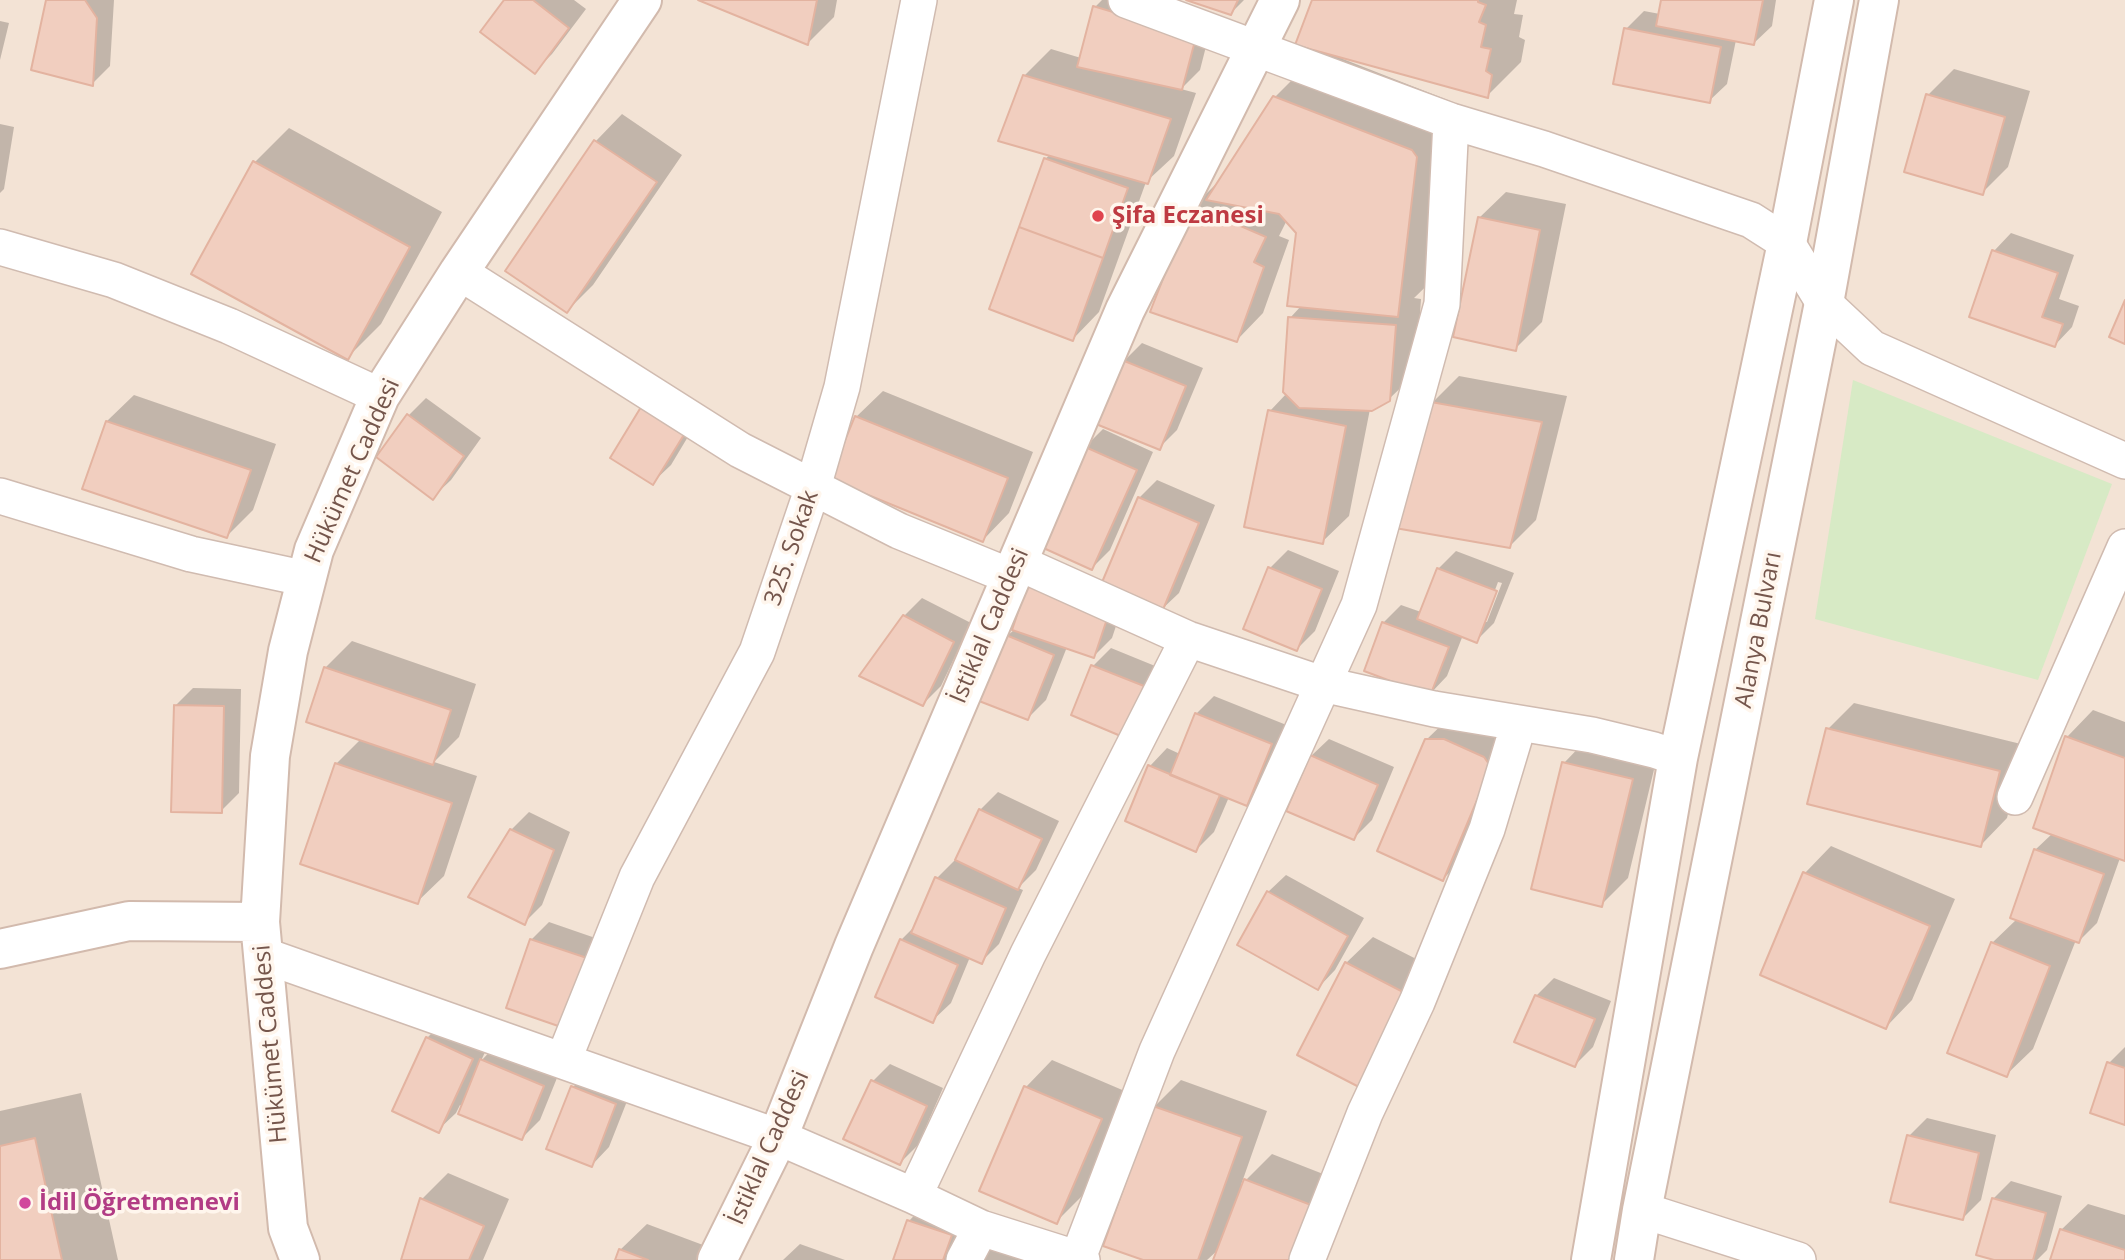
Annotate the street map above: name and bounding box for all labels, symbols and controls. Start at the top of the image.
place label: Şifa Eczanesi [1112,202,1264,230]
marker: Şifa Eczanesi [1090,208,1106,224]
street label: Hükümet Caddesi [299,374,407,568]
street label: 325. Sokak [759,487,825,609]
street label: İstiklal Caddesi [944,544,1036,708]
street label: Alanya Bulvarı [1730,550,1788,710]
street label: Hükümet Caddesi [248,944,294,1144]
street label: İstiklal Caddesi [722,1066,816,1230]
place label: İdil Öğretmenevi [39,1189,240,1217]
marker: İdil Öğretmenevi [17,1195,33,1211]

